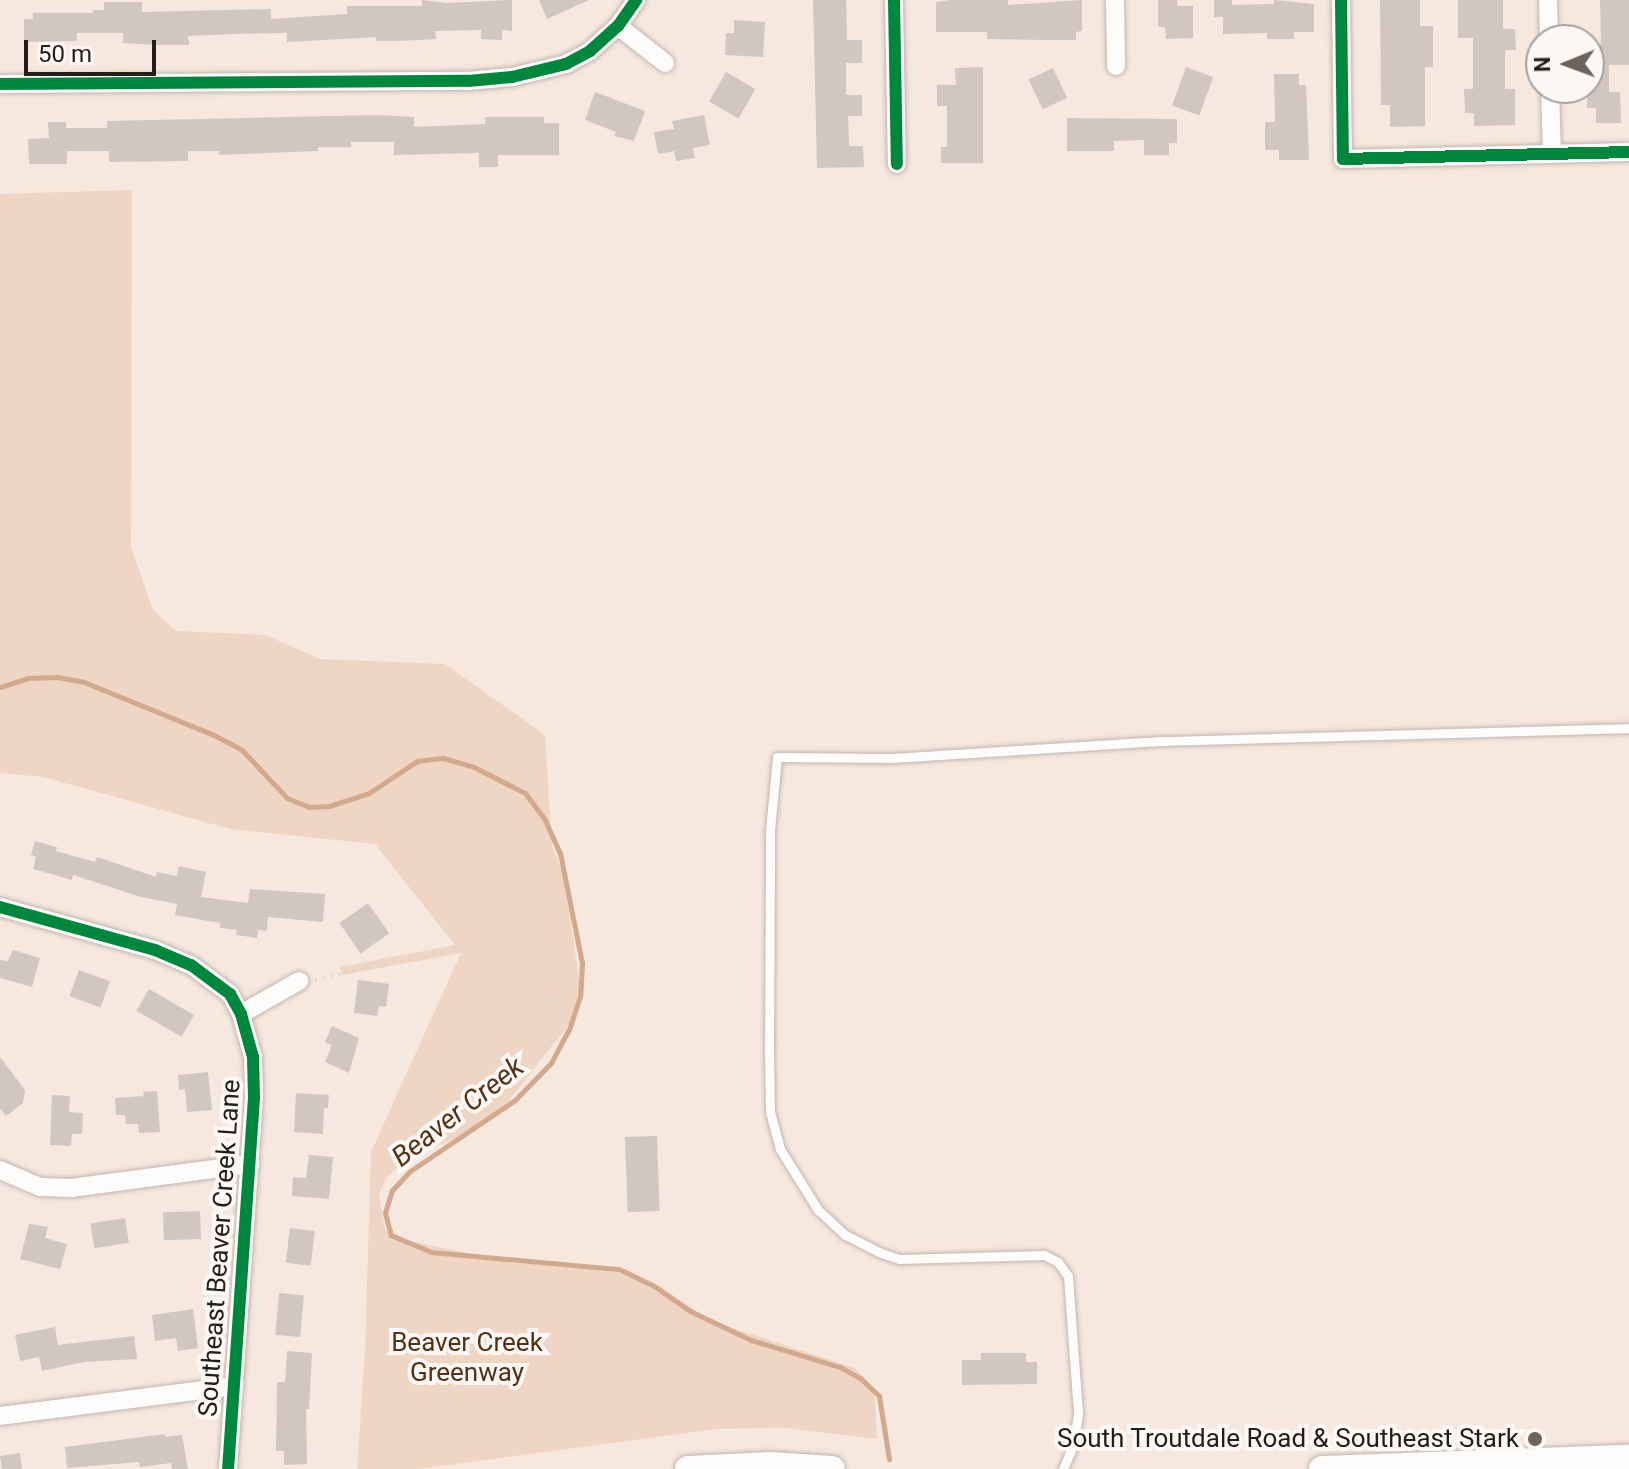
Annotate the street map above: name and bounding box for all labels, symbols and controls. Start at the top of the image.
scale bar [28,24,160,74]
north arrow [1525,24,1605,104]
text: 50 m [38,40,92,68]
text: N [1530,56,1555,72]
water label: Beaver Creek [385,1050,531,1174]
street label: Southeast Beaver Creek Lane [193,1078,247,1418]
park label: Beaver Creek Greenway [391,1327,543,1388]
place label: South Troutdale Road & Southeast Stark [1056,1423,1519,1455]
marker: South Troutdale Road & Southeast Stark [1526,1430,1544,1448]

